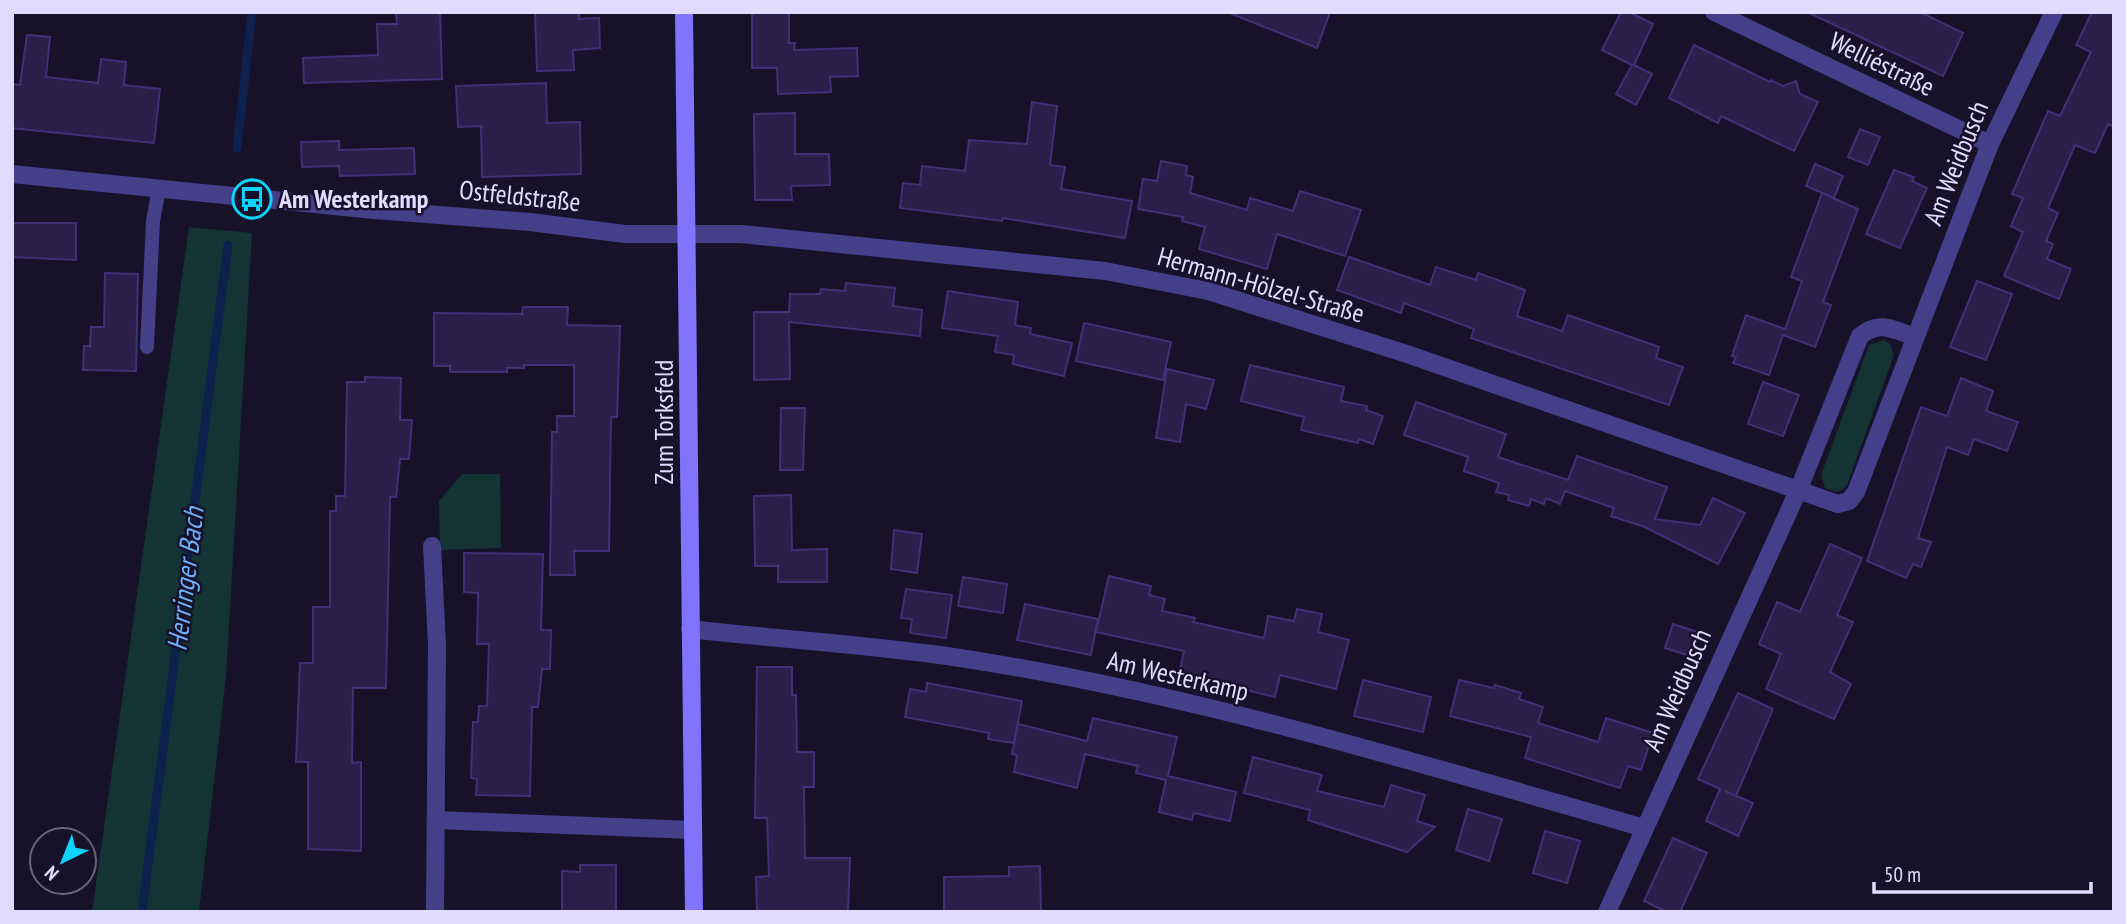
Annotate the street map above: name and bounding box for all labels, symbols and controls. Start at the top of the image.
street label: Welliéstraße [1824,24,1940,103]
street label: Am Weidbusch [1916,96,1995,230]
street label: Ostfeldstraße [458,173,582,218]
bus stop icon: Am Westerkamp [231,178,273,220]
place label: Am Westerkamp [278,182,428,215]
street label: Hermann-Hölzel-Straße [1154,239,1368,330]
street label: Zum Torksfeld [647,360,680,484]
water label: Herringer Bach [157,503,212,653]
street label: Am Weidbusch [1635,623,1718,756]
street label: Am Westerkamp [1104,643,1252,708]
north arrow [28,826,98,896]
scale bar [1874,850,2091,894]
text: N [39,861,63,886]
text: 50 m [1884,861,1921,888]

